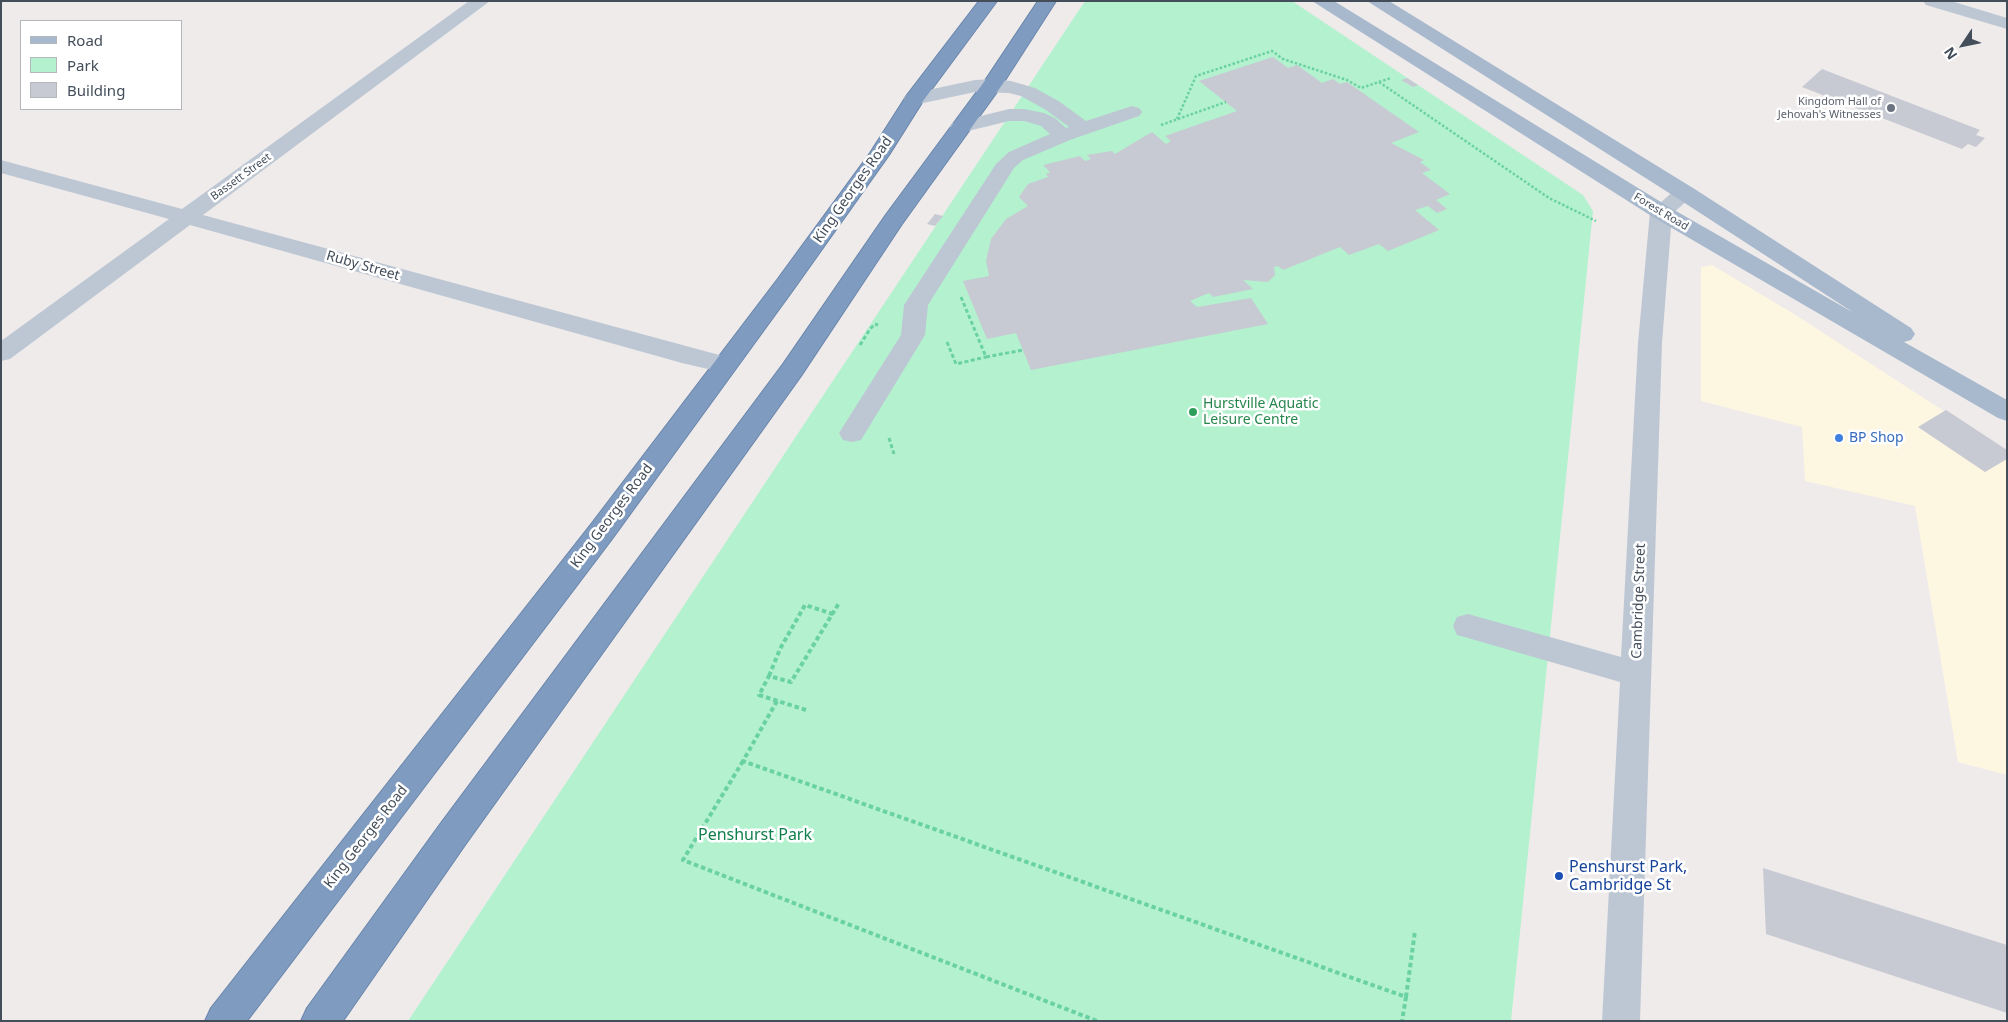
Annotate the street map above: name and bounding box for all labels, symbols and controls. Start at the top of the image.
legend [20,20,182,110]
north arrow [1938,20,1988,70]
text: Road [67,30,103,50]
text: N [1939,44,1961,64]
text: Park [67,55,99,75]
text: Building [67,80,125,100]
place label: Kingdom Hall of Jehovah's Witnesses [1778,95,1881,121]
marker: Kingdom Hall of Jehovah's Witnesses [1885,102,1897,114]
street label: King Georges Road [810,134,896,246]
street label: Bassett Street [208,151,274,203]
street label: Forest Road [1631,191,1691,233]
street label: Ruby Street [324,248,402,284]
place label: Hurstville Aquatic Leisure Centre [1203,396,1318,428]
marker: Hurstville Aquatic Leisure Centre [1187,406,1199,418]
place label: BP Shop [1849,430,1904,446]
marker: BP Shop [1833,432,1845,444]
street label: King Georges Road [567,461,657,571]
street label: Cambridge Street [1629,543,1649,659]
street label: King Georges Road [321,782,411,892]
park label: Penshurst Park [698,825,812,845]
place label: Penshurst Park, Cambridge St [1569,857,1687,895]
marker: Penshurst Park, Cambridge St [1553,870,1565,882]

